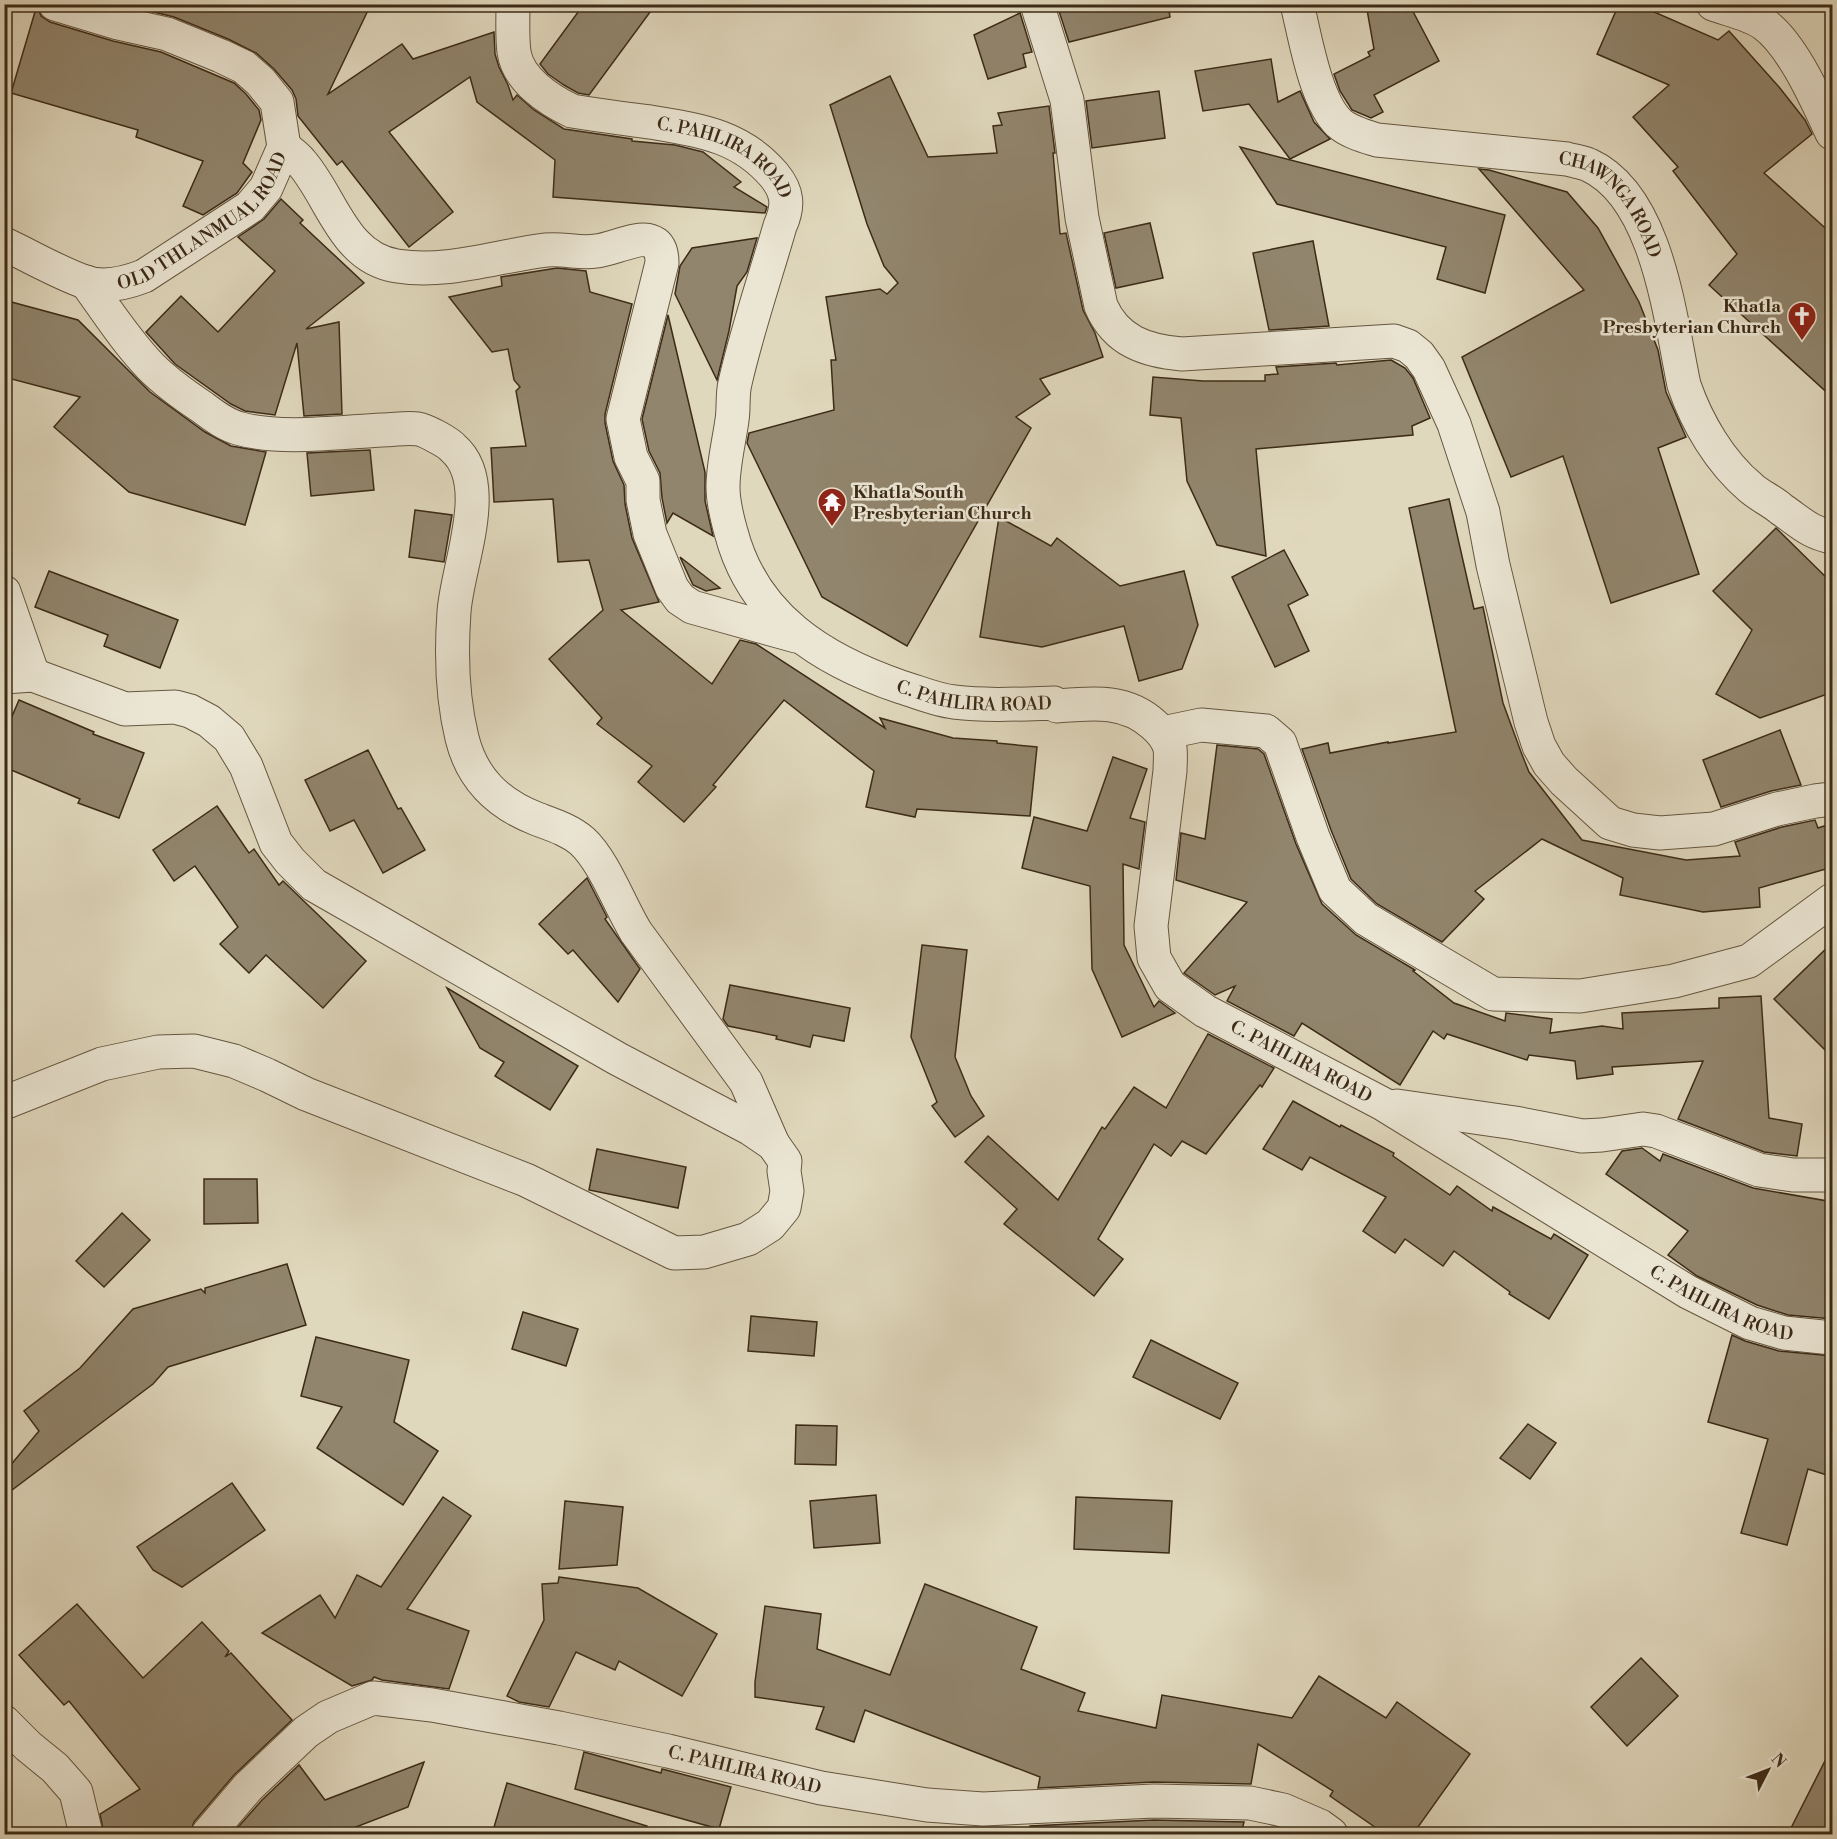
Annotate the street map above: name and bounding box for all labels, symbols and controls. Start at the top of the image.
street label: C. PAHLIRA ROAD [655,112,796,202]
street label: CHAWNGA ROAD [1558,147,1666,261]
street label: OLD THLANMUAL ROAD [115,148,292,295]
place label: Khatla Presbyterian Church [1602,295,1781,339]
church icon: Khatla Presbyterian Church [1786,300,1818,342]
place label: Khatla South Presbyterian Church [853,481,1032,525]
temple icon: Khatla South Presbyterian Church [816,486,848,528]
street label: C. PAHLIRA ROAD [894,675,1052,716]
street label: C. PAHLIRA ROAD [1226,1015,1376,1108]
street label: C. PAHLIRA ROAD [1645,1260,1795,1346]
street label: C. PAHLIRA ROAD [666,1740,824,1800]
north arrow [1738,1740,1798,1800]
text: N [1767,1749,1790,1772]

